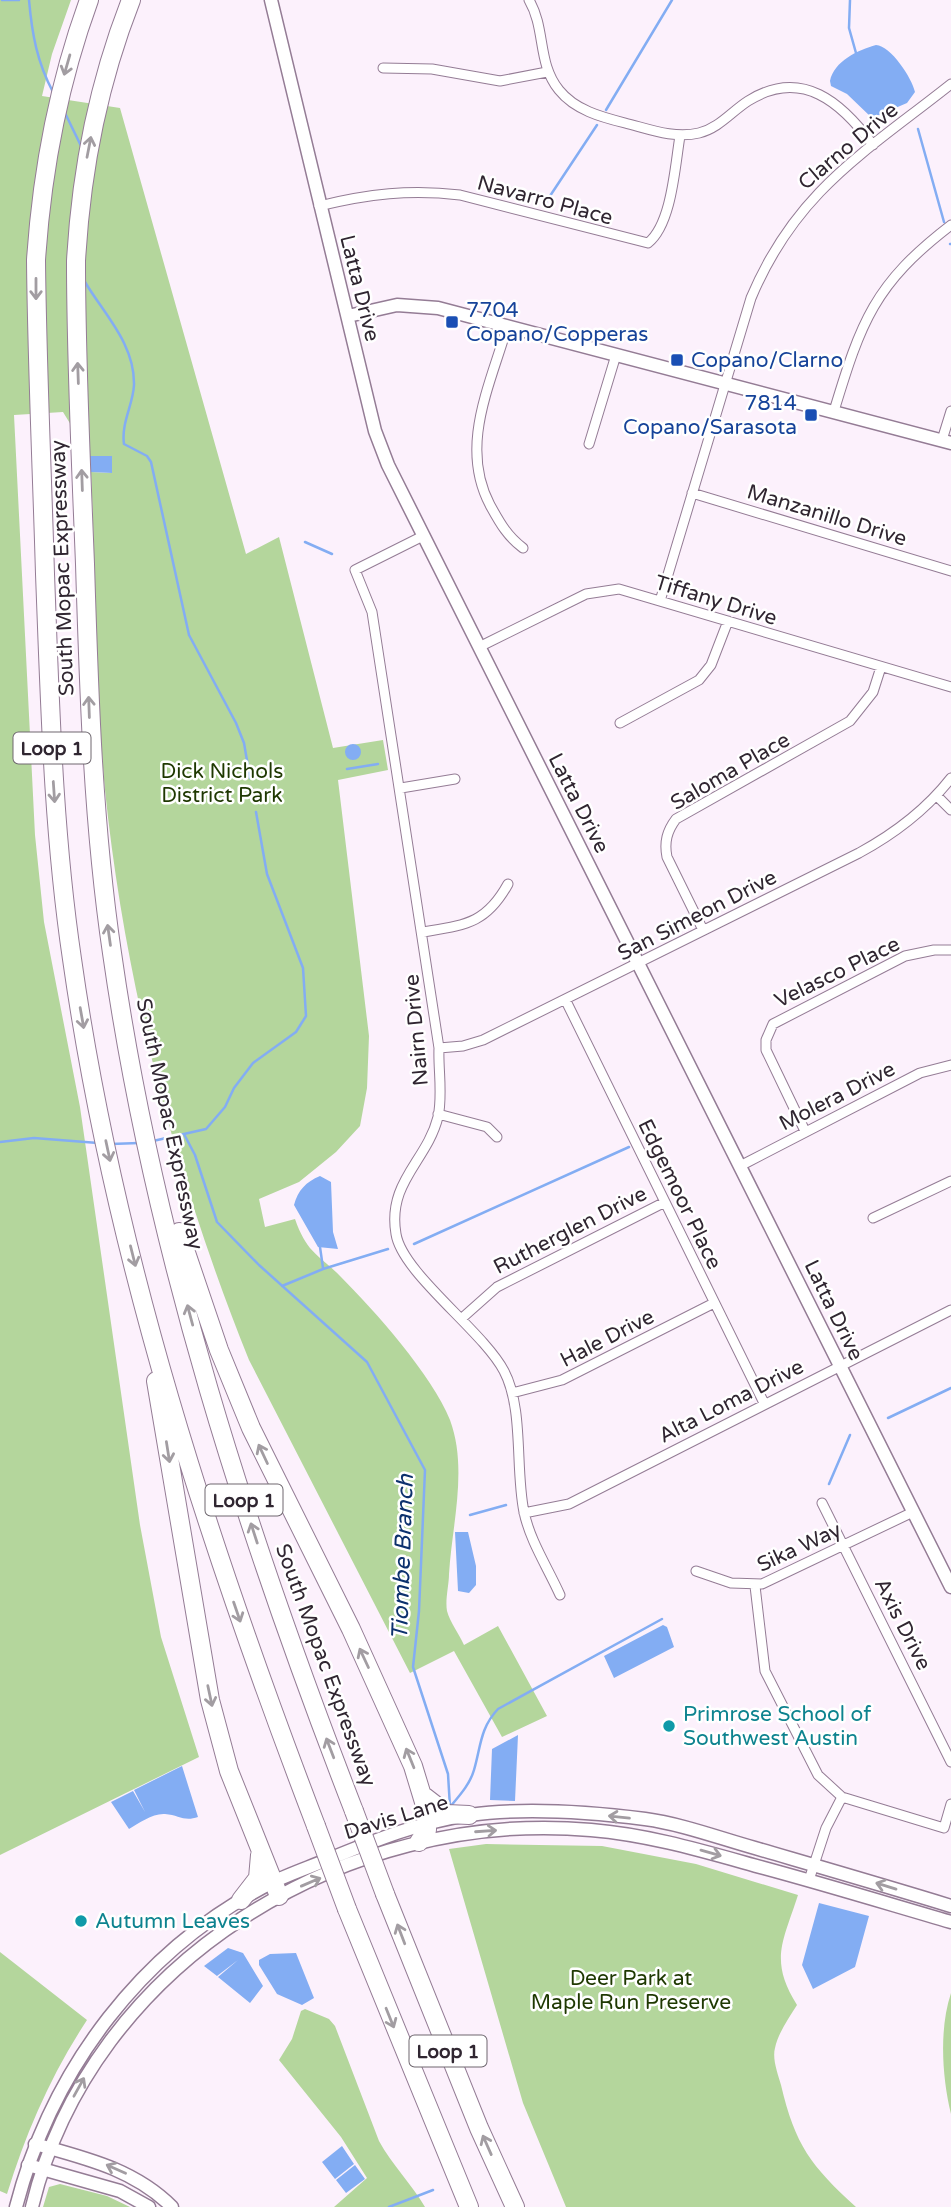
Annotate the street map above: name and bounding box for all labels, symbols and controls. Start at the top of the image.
one-way arrow [60,53,73,76]
street label: Clarno Drive [793,97,903,195]
one-way arrow [82,136,96,159]
street label: Navarro Place [474,170,615,231]
street label: Latta Drive [334,232,385,344]
one-way arrow [30,278,43,301]
place label: 7704 Copano/Copperas [466,298,648,347]
marker: 7704 Copano/Copperas [444,314,460,330]
place label: Copano/Clarno [691,348,843,373]
marker: Copano/Clarno [669,352,685,368]
one-way arrow [71,362,85,385]
place label: 7814 Copano/Sarasota [623,391,797,440]
marker: 7814 Copano/Sarasota [803,407,819,423]
street label: South Mopac Expressway [46,439,79,697]
one-way arrow [75,468,88,491]
street label: Manzanillo Drive [744,479,910,552]
street label: Tiffany Drive [652,570,780,631]
one-way arrow [83,696,96,719]
street label: Saloma Place [666,727,794,816]
road number: Loop 1 [14,733,90,764]
street label: Latta Drive [543,749,614,857]
park label: Dick Nichols District Park [161,759,283,808]
one-way arrow [48,780,61,803]
street label: San Simeon Drive [614,865,781,966]
one-way arrow [103,924,116,947]
street label: Velasco Place [771,931,904,1013]
street label: Nairn Drive [399,973,434,1087]
street label: South Mopac Expressway [131,996,208,1252]
one-way arrow [76,1006,89,1029]
street label: Molera Drive [775,1056,900,1136]
street label: Edgemoor Place [632,1115,727,1273]
one-way arrow [102,1139,116,1162]
street label: Rutherglen Drive [489,1181,651,1280]
one-way arrow [127,1244,140,1267]
street label: Latta Drive [798,1256,869,1365]
one-way arrow [183,1304,196,1327]
street label: Hale Drive [556,1304,658,1373]
street label: Alta Loma Drive [655,1354,808,1449]
one-way arrow [162,1440,175,1463]
one-way arrow [256,1444,270,1465]
water label: Tiombe Branch [386,1473,420,1640]
road number: Loop 1 [205,1484,282,1516]
street label: Sika Way [753,1517,845,1578]
one-way arrow [247,1522,260,1544]
street label: South Mopac Expressway [270,1540,381,1790]
street label: Axis Drive [869,1574,936,1674]
one-way arrow [232,1601,245,1623]
one-way arrow [357,1648,371,1669]
one-way arrow [203,1684,217,1707]
place label: Primrose School of Southwest Austin [683,1702,871,1751]
marker: Primrose School of Southwest Austin [661,1718,677,1734]
one-way arrow [322,1737,335,1759]
one-way arrow [403,1748,416,1769]
street label: Davis Lane [341,1790,451,1845]
one-way arrow [608,1810,630,1823]
one-way arrow [474,1824,497,1837]
one-way arrow [699,1847,721,1860]
one-way arrow [300,1875,321,1888]
one-way arrow [875,1879,897,1892]
place label: Autumn Leaves [95,1909,250,1934]
marker: Autumn Leaves [73,1913,89,1929]
one-way arrow [393,1924,406,1945]
park label: Deer Park at Maple Run Preserve [531,1966,731,2015]
one-way arrow [384,2007,397,2029]
road number: Loop 1 [410,2036,486,2066]
one-way arrow [72,2077,86,2097]
one-way arrow [480,2135,493,2156]
one-way arrow [105,2162,127,2175]

